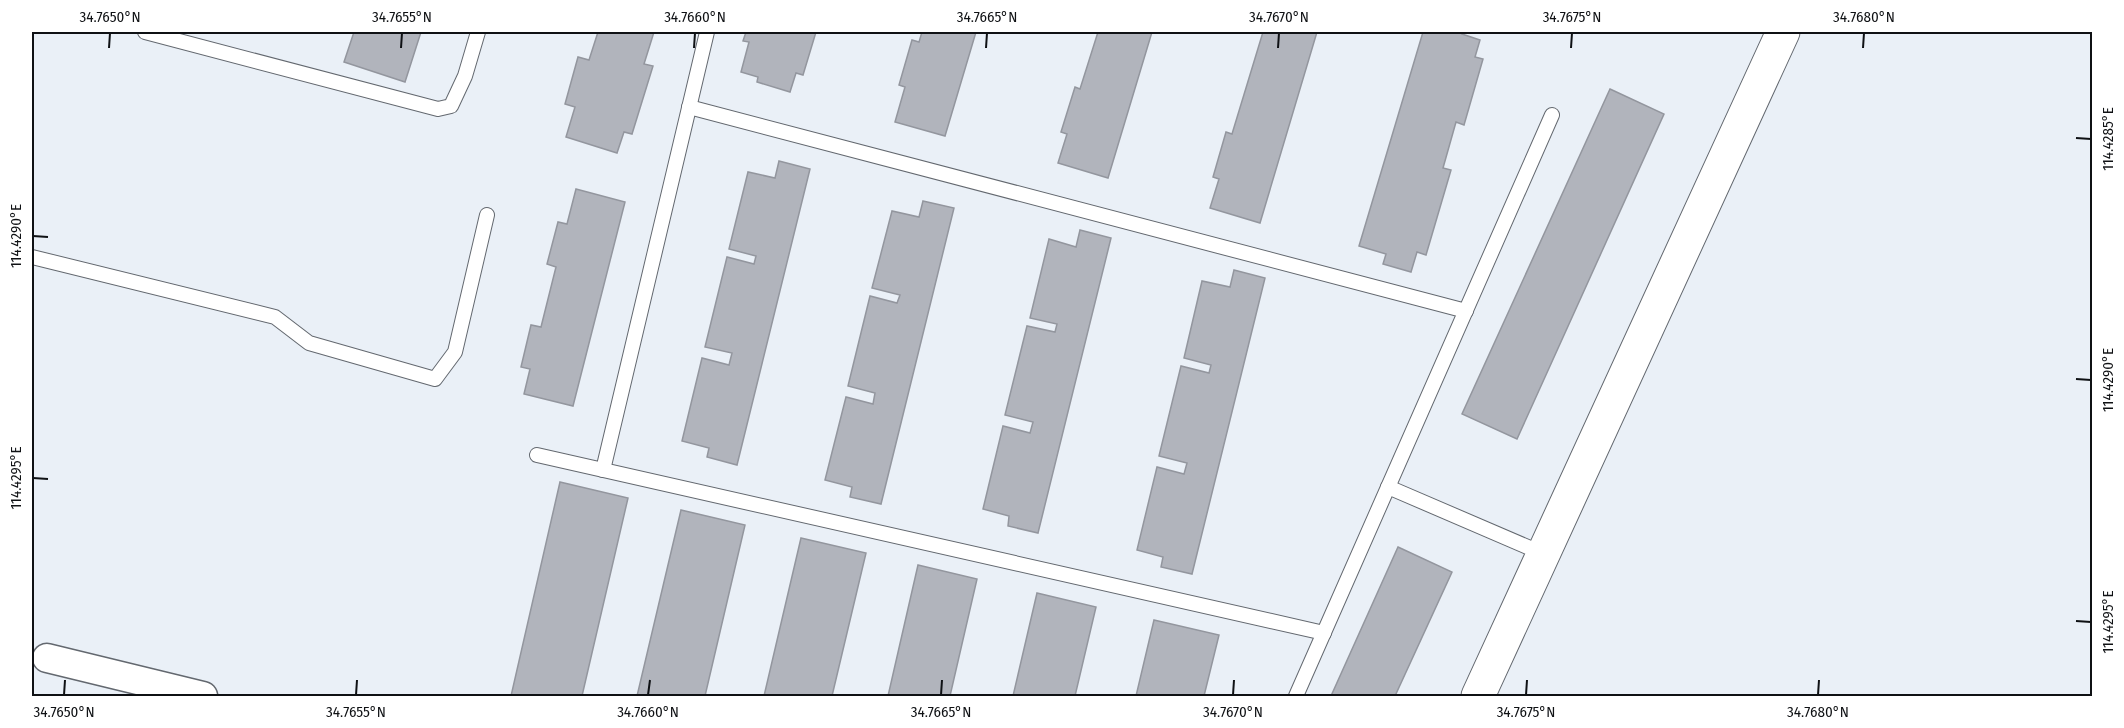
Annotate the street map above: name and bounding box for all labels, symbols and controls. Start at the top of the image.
text: 34.7650°N [79,8,141,26]
text: 34.7655°N [372,8,432,26]
text: 34.7660°N [664,8,726,26]
text: 34.7665°N [957,8,1017,26]
text: 34.7670°N [1249,8,1309,26]
text: 34.7675°N [1543,8,1601,26]
text: 34.7680°N [1833,8,1895,26]
text: 114.4285°E [2099,107,2117,171]
text: 114.4290°E [7,204,25,268]
text: 114.4290°E [2099,348,2117,412]
text: 114.4295°E [7,446,25,510]
text: 114.4295°E [2099,590,2117,654]
text: 34.7650°N [33,703,95,721]
text: 34.7655°N [326,703,386,721]
text: 34.7660°N [617,703,679,721]
text: 34.7665°N [911,703,971,721]
text: 34.7670°N [1203,703,1263,721]
text: 34.7675°N [1497,703,1555,721]
text: 34.7680°N [1787,703,1849,721]

